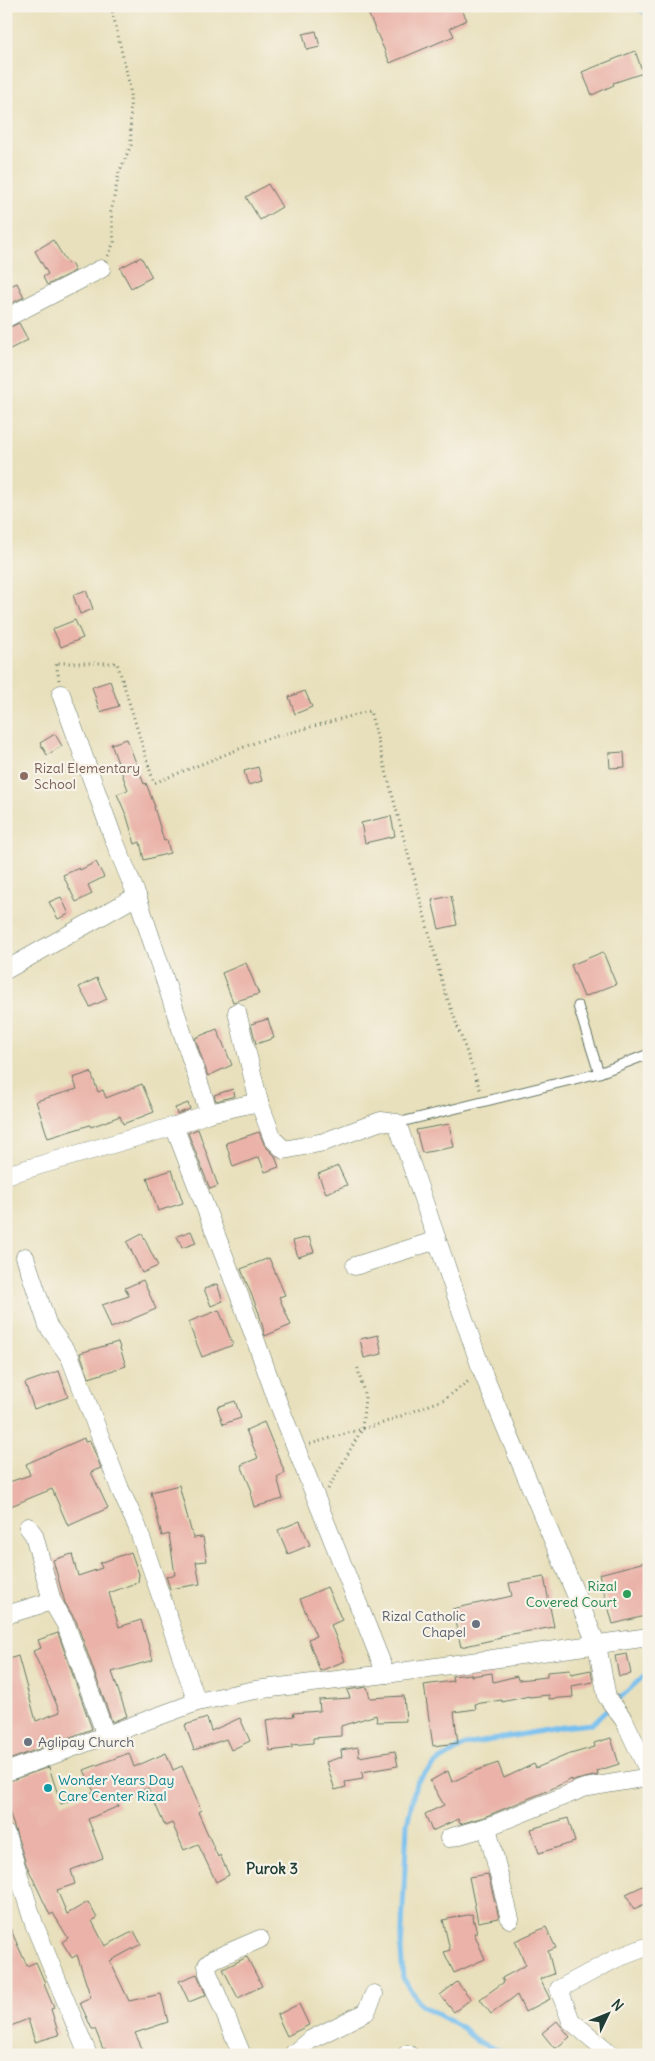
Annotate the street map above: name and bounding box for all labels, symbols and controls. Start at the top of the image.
place label: Rizal Elementary School [34,759,140,793]
marker: Rizal Elementary School [18,770,30,782]
place label: Rizal Covered Court [526,1577,617,1611]
marker: Rizal Covered Court [621,1588,633,1600]
place label: Rizal Catholic Chapel [382,1607,466,1641]
marker: Rizal Catholic Chapel [470,1618,482,1630]
place label: Aglipay Church [38,1733,134,1751]
marker: Aglipay Church [22,1736,34,1748]
place label: Wonder Years Day Care Center Rizal [58,1771,174,1805]
marker: Wonder Years Day Care Center Rizal [42,1782,54,1794]
district label: Purok 3 [246,1859,298,1878]
north arrow [582,1988,632,2038]
text: N [608,1995,627,2015]

